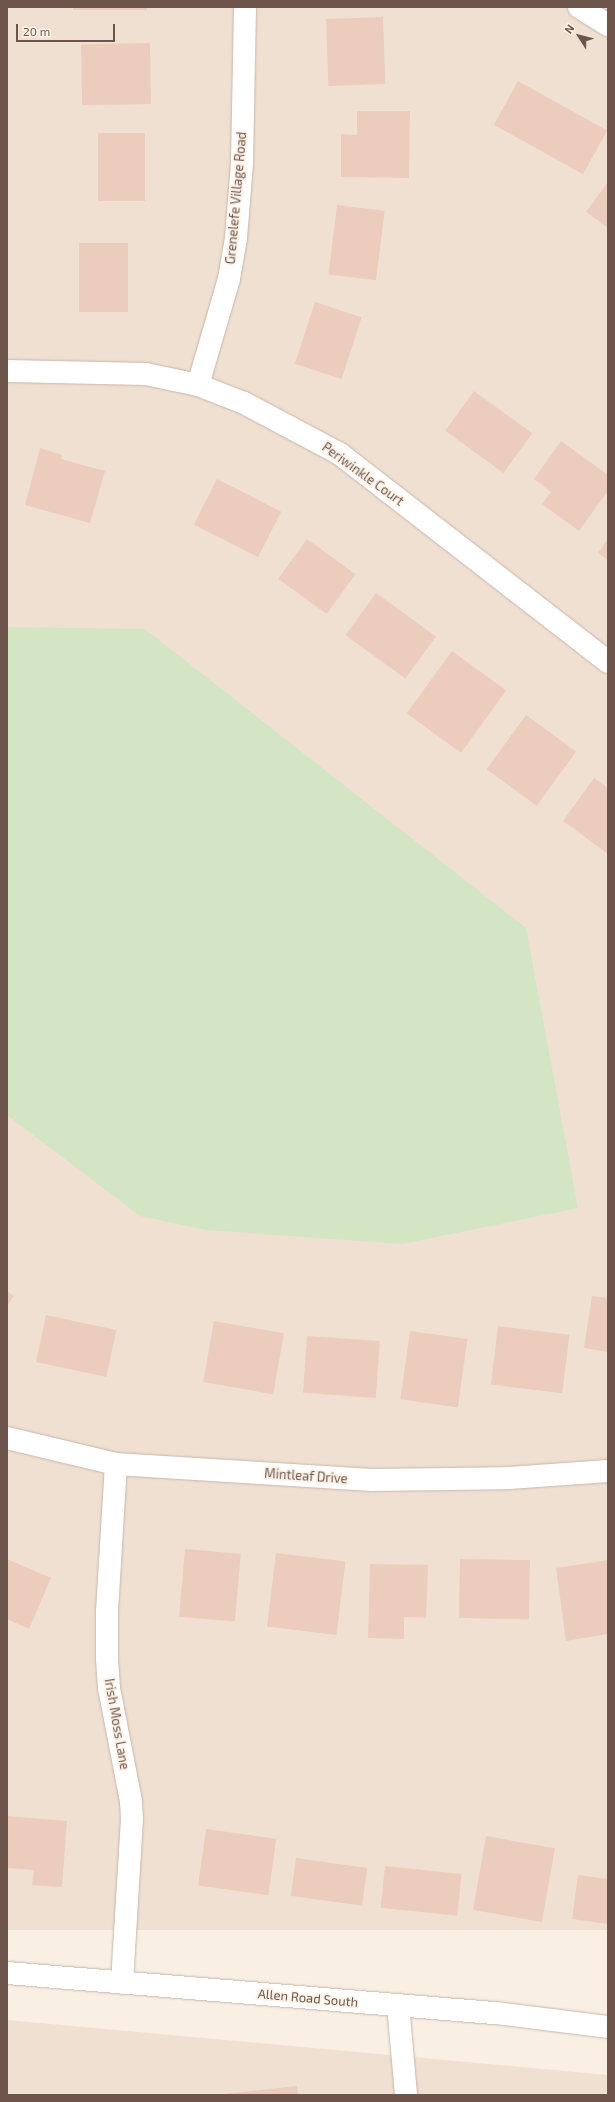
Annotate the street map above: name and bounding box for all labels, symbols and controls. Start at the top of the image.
scale bar [18,16,117,42]
north arrow [559,16,599,56]
text: N [561,22,576,36]
text: 20 m [23,24,50,38]
street label: Grenelefe Village Road [222,131,250,265]
street label: Periwinkle Court [319,439,407,509]
street label: Mintleaf Drive [264,1465,348,1487]
street label: Irish Moss Lane [101,1677,133,1771]
street label: Allen Road South [257,1986,359,2010]

